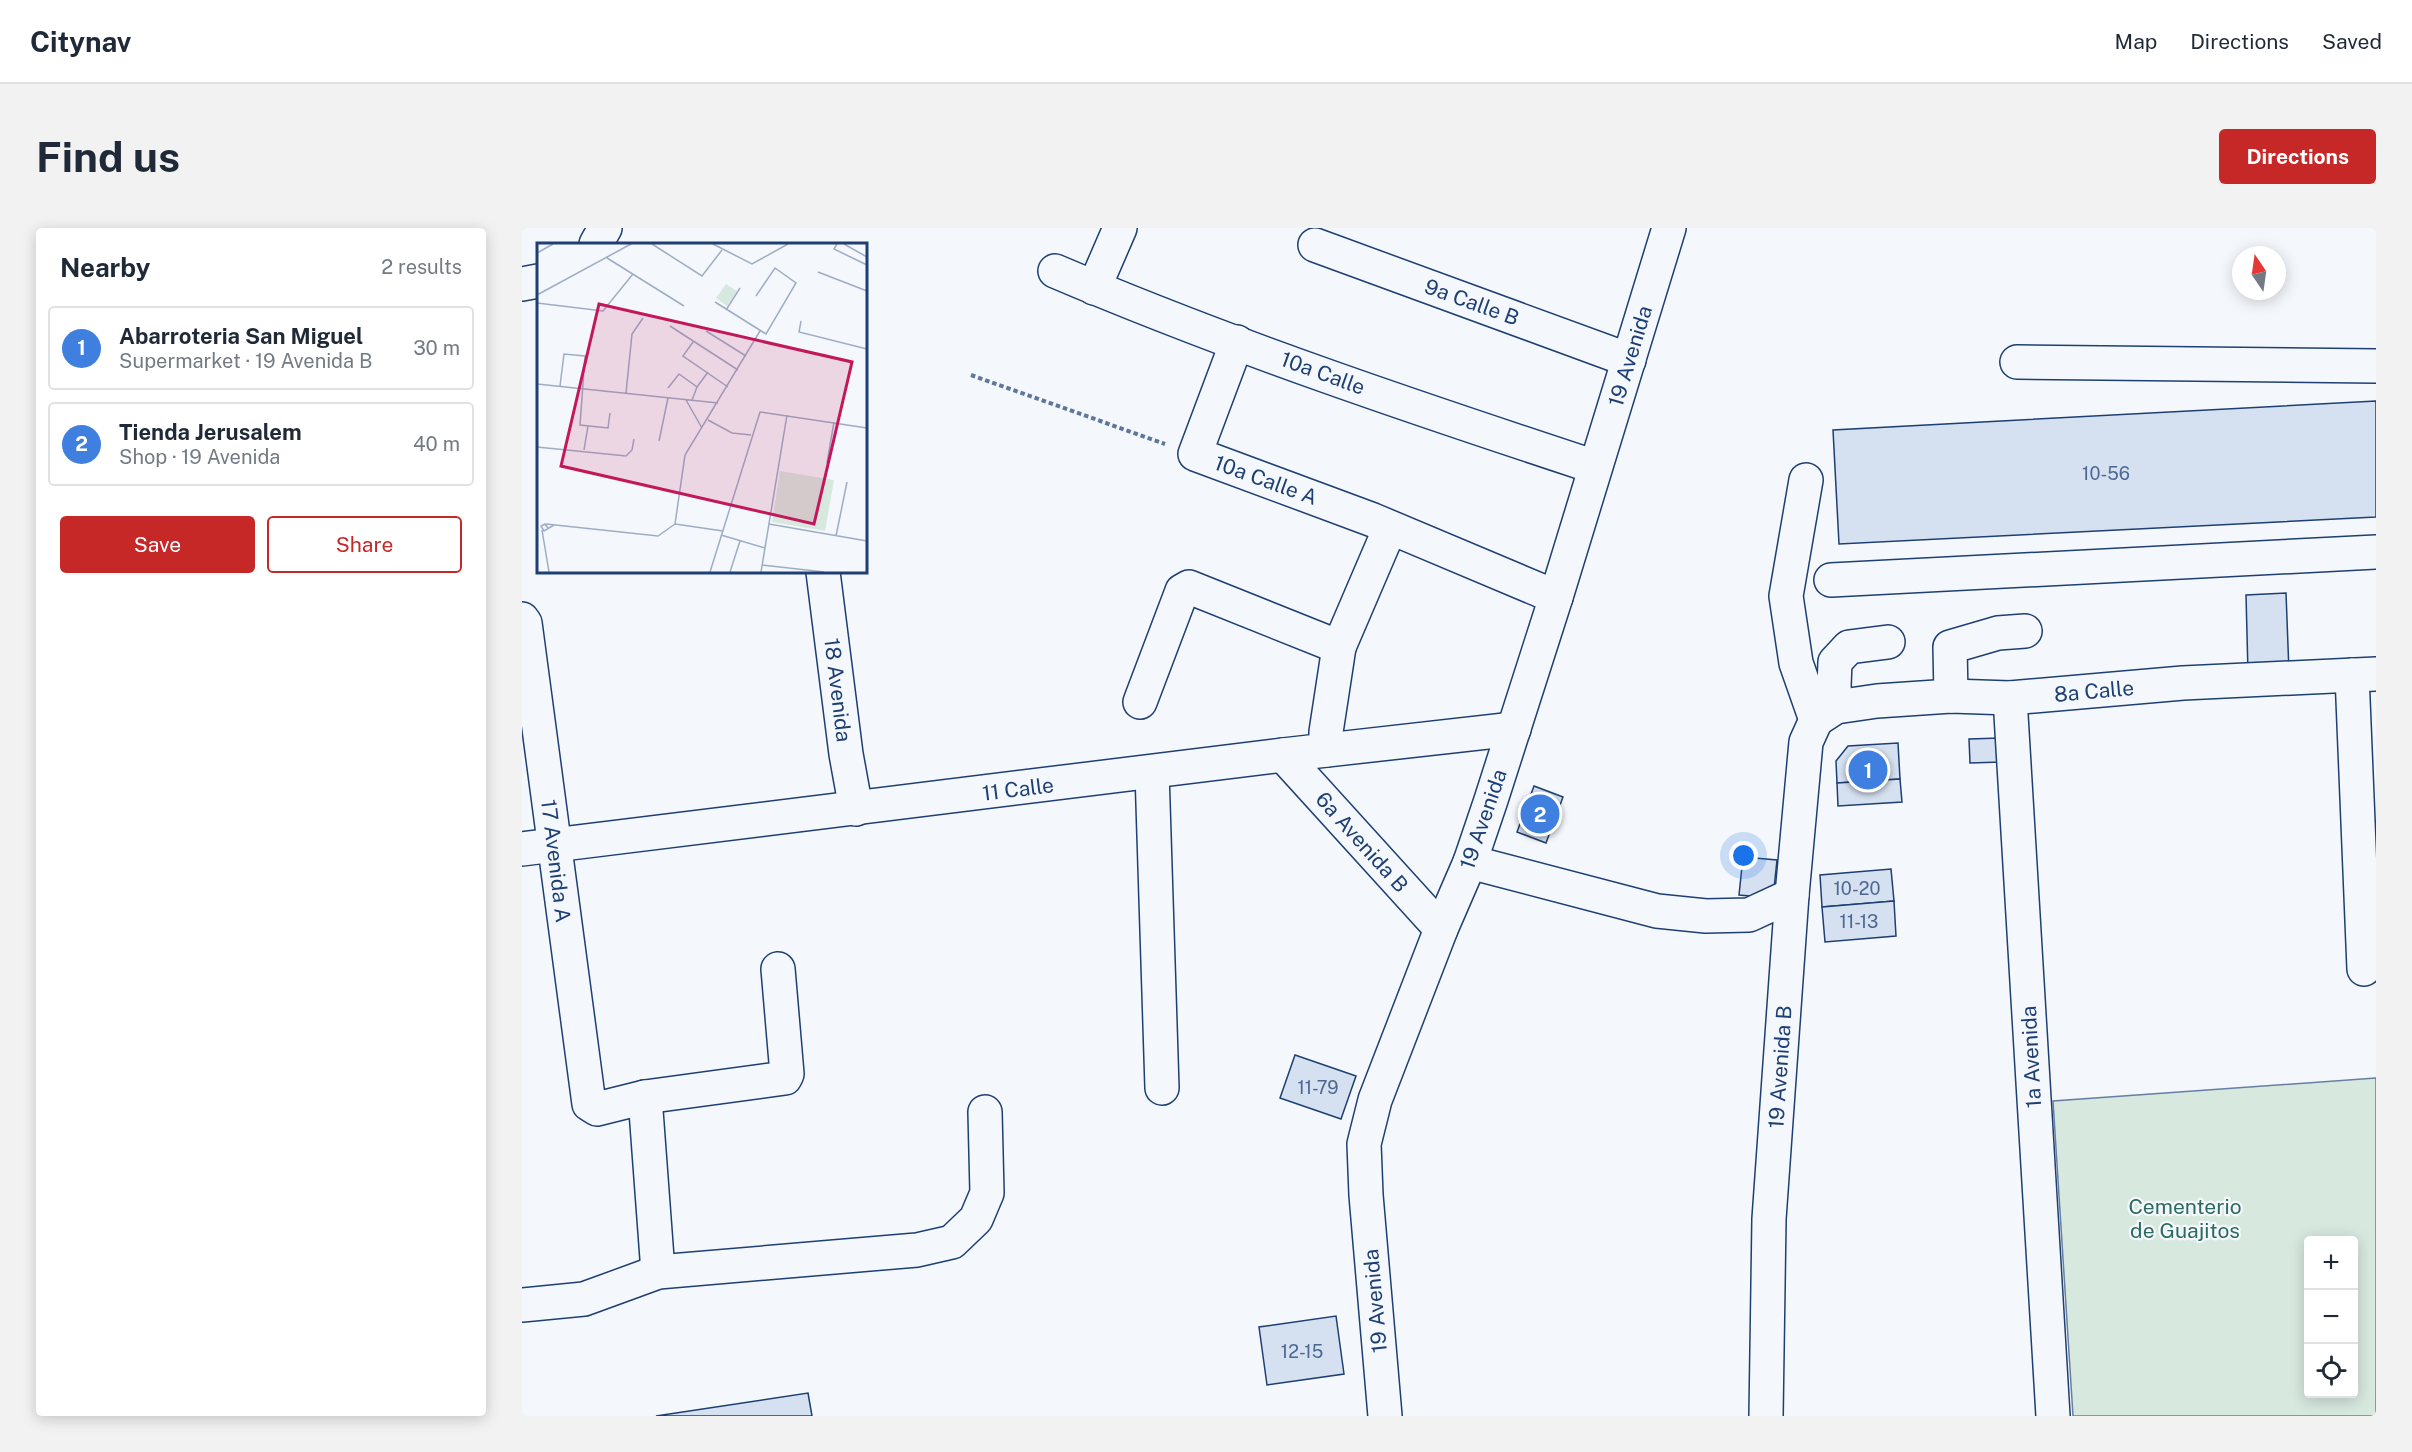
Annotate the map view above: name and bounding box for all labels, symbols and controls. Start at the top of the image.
text: Citynav [30,25,131,58]
text: Map [2115,29,2157,54]
text: Directions [2190,29,2289,54]
text: Saved [2322,29,2382,54]
button: Directions [2219,129,2376,184]
text: Find us [36,132,180,181]
inset map [537,243,867,573]
north arrow [2232,246,2286,300]
text: Nearby [60,252,150,283]
text: 2 results [381,255,462,279]
street label: 9a Calle B [1421,273,1523,331]
street label: 19 Avenida [1603,303,1657,409]
text: Abarroteria San Miguel [119,323,363,349]
text: 1 [77,336,86,360]
text: 30 m [413,336,460,360]
street label: 10a Calle [1277,346,1369,400]
text: Supermarket · 19 Avenida B [119,349,372,373]
text: Tienda Jerusalem [119,419,302,445]
text: 2 [75,432,88,456]
text: 40 m [413,432,460,456]
text: Shop · 19 Avenida [119,445,280,469]
street label: 10a Calle A [1211,450,1321,510]
house number: 10-56 [2082,463,2130,484]
button: Save [60,516,255,573]
button: Share [267,516,462,573]
street label: 18 Avenida [819,637,857,743]
street label: 8a Calle [2053,675,2135,707]
pin: 1 [1848,748,1888,792]
street label: 19 Avenida [1454,766,1512,872]
street label: 11 Calle [981,772,1055,806]
street label: 6a Avenida B [1310,787,1414,897]
pin: 2 [1520,792,1560,836]
street label: 17 Avenida A [536,798,576,924]
your location [1729,841,1758,870]
house number: 10-20 [1834,878,1880,899]
house number: 11-13 [1840,911,1878,932]
street label: 19 Avenida B [1763,1005,1797,1129]
street label: 1a Avenida [2016,1005,2046,1109]
house number: 11-79 [1297,1077,1339,1098]
park label: Cementerio de Guajitos [2128,1194,2242,1243]
map controls [2304,1236,2358,1398]
button: + [2304,1236,2358,1290]
street label: 19 Avenida [1358,1248,1392,1354]
button: − [2304,1290,2358,1344]
house number: 12-15 [1281,1341,1323,1362]
button: locate [2304,1344,2358,1398]

